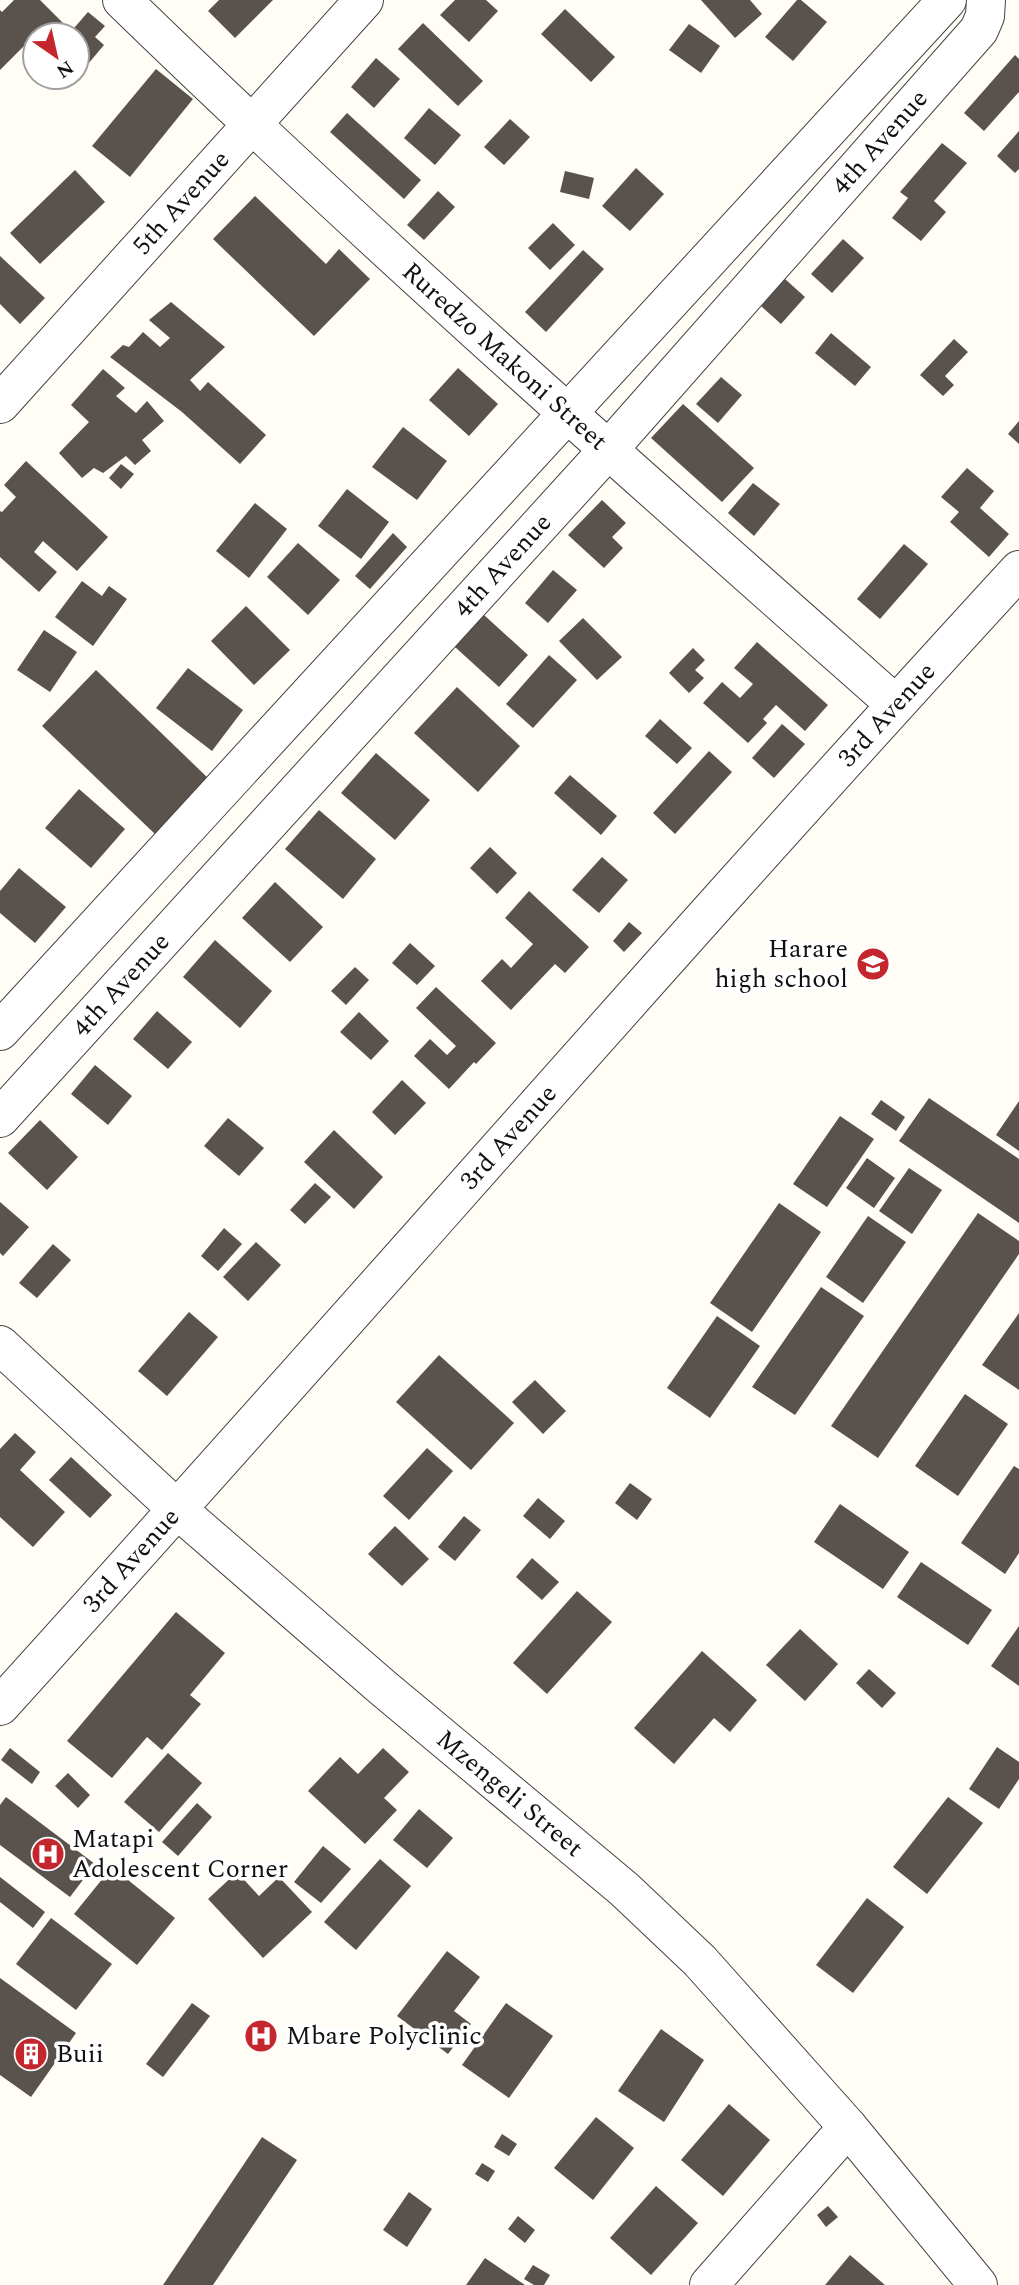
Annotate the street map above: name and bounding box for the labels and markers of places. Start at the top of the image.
place label: Harare high school [715,929,848,999]
school or university icon: Harare high school [854,945,892,983]
place label: Matapi Adolescent Corner [72,1819,288,1889]
hospital icon: Matapi Adolescent Corner [29,1835,67,1873]
place label: Mbare Polyclinic [286,2016,482,2056]
hospital icon: Mbare Polyclinic [242,2017,280,2055]
place label: Buii [56,2034,104,2074]
building icon: Buii [12,2035,50,2073]

